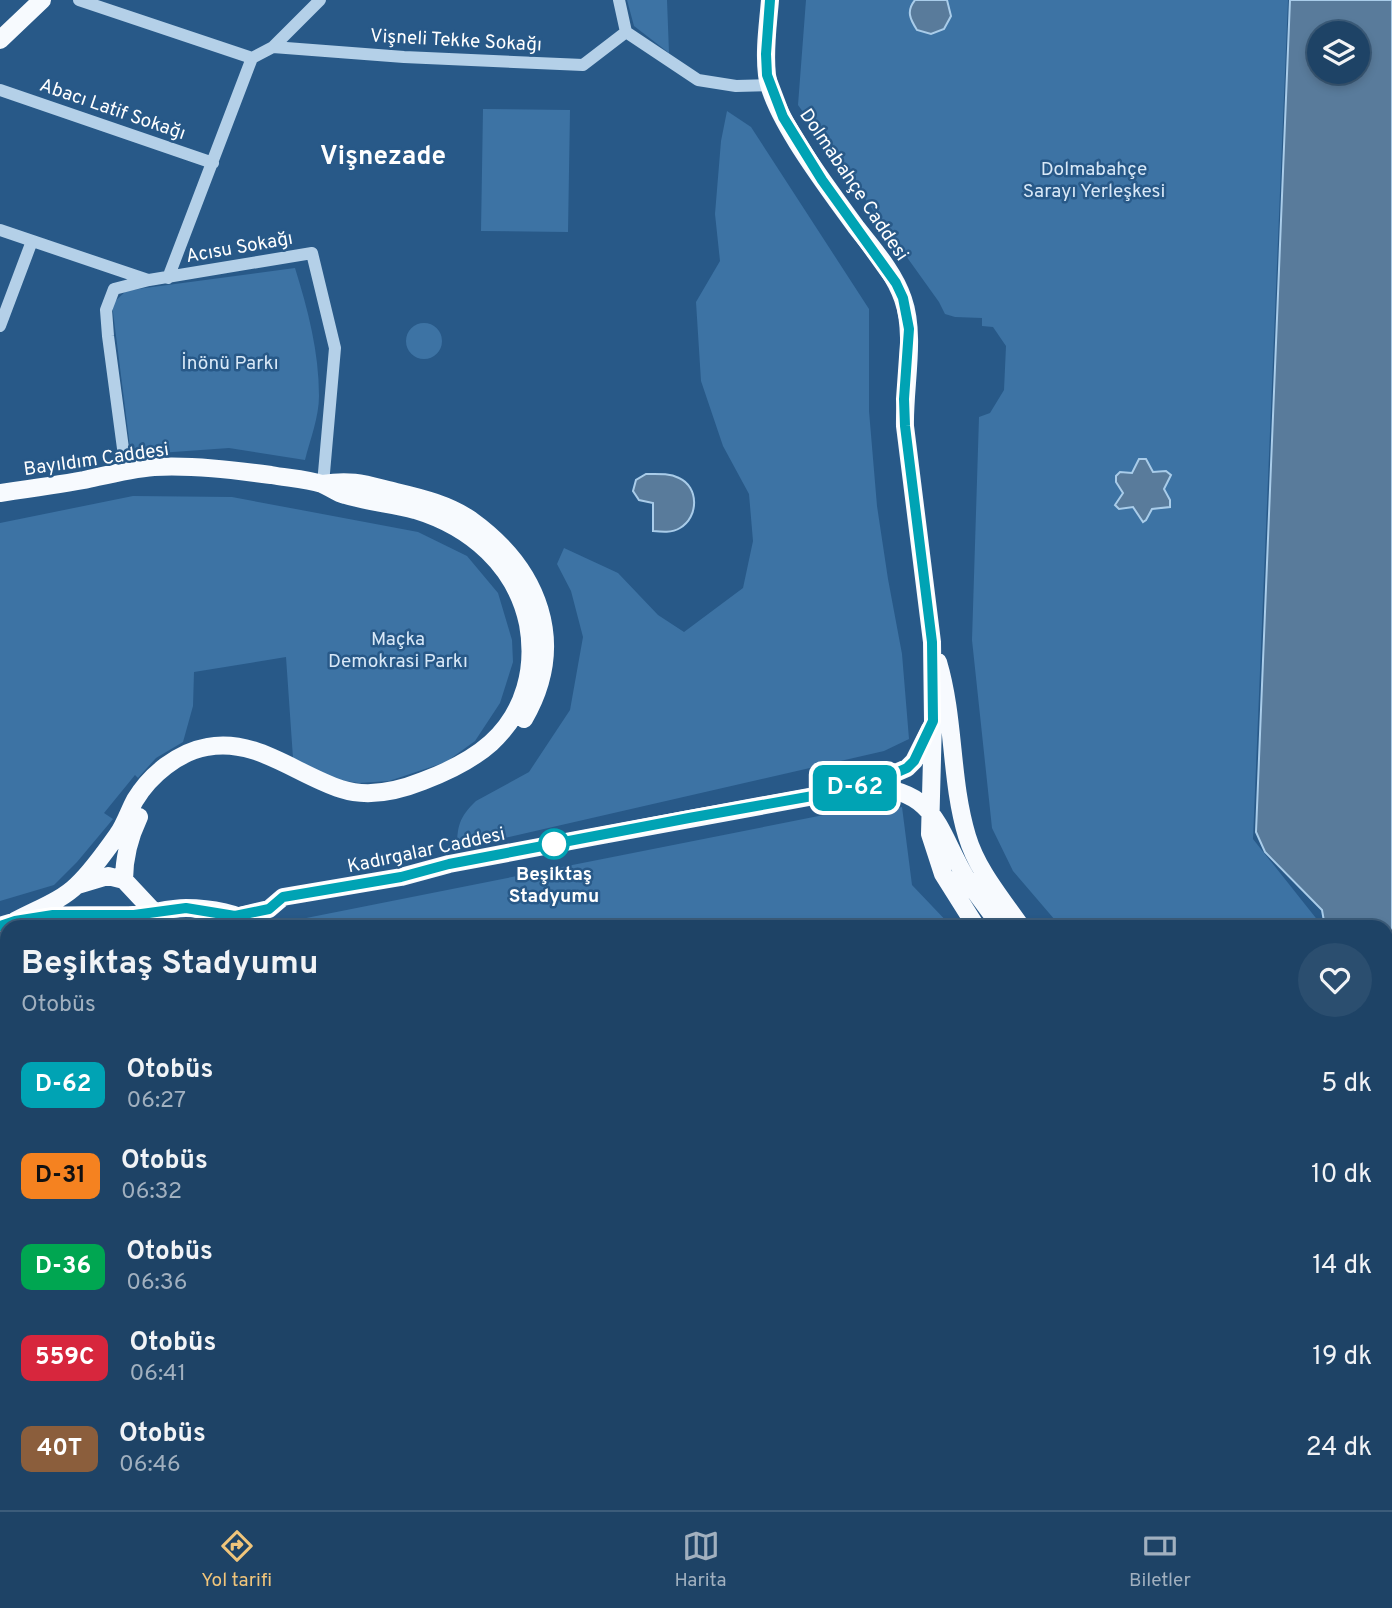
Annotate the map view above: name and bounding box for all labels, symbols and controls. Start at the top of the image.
map controls [1307,21,1370,84]
button: layers [1307,21,1370,84]
street label: Vişneli Tekke Sokağı [369,25,542,57]
street label: Abacı Latif Sokağı [36,74,189,146]
street label: Dolmabahçe Caddesi [793,104,913,266]
district label: Vişnezade [320,141,446,174]
park label: Dolmabahçe Sarayı Yerleşkesi [1023,158,1165,204]
street label: Acısu Sokağı [184,227,295,269]
park label: İnönü Parkı [181,351,279,376]
street label: Bayıldım Caddesi [22,438,171,482]
park label: Maçka Demokrasi Parkı [328,628,468,674]
line badge: D-62 [806,765,904,811]
text: D-62 [827,773,883,803]
street label: Kadırgalar Caddesi [345,823,507,879]
marker: Beşiktaş Stadyumu [539,829,569,859]
place label: Beşiktaş Stadyumu [509,863,599,909]
button: heart [1298,943,1372,1017]
text: Beşiktaş Stadyumu [21,944,319,986]
text: Otobüs [21,991,96,1020]
text: Otobüs [126,1054,213,1087]
text: 5 dk [1321,1068,1372,1101]
text: D-62 [35,1070,91,1100]
text: 06:27 [126,1087,186,1116]
text: Otobüs [121,1145,208,1178]
text: 10 dk [1311,1159,1372,1192]
text: D-31 [35,1161,86,1191]
text: 06:32 [121,1178,182,1207]
text: Otobüs [126,1236,213,1269]
text: 14 dk [1312,1250,1372,1283]
text: D-36 [35,1252,91,1282]
text: 06:36 [126,1269,187,1298]
text: Otobüs [129,1327,216,1360]
text: 19 dk [1312,1341,1372,1374]
text: 559C [35,1343,94,1373]
text: 06:41 [129,1360,186,1389]
text: Otobüs [119,1418,206,1451]
text: 24 dk [1306,1432,1372,1465]
text: 40T [37,1434,82,1464]
text: 06:46 [119,1451,181,1480]
tab: Yol tarifi [201,1527,272,1593]
tab: Harita [674,1527,727,1593]
tab: Biletler [1129,1527,1191,1593]

